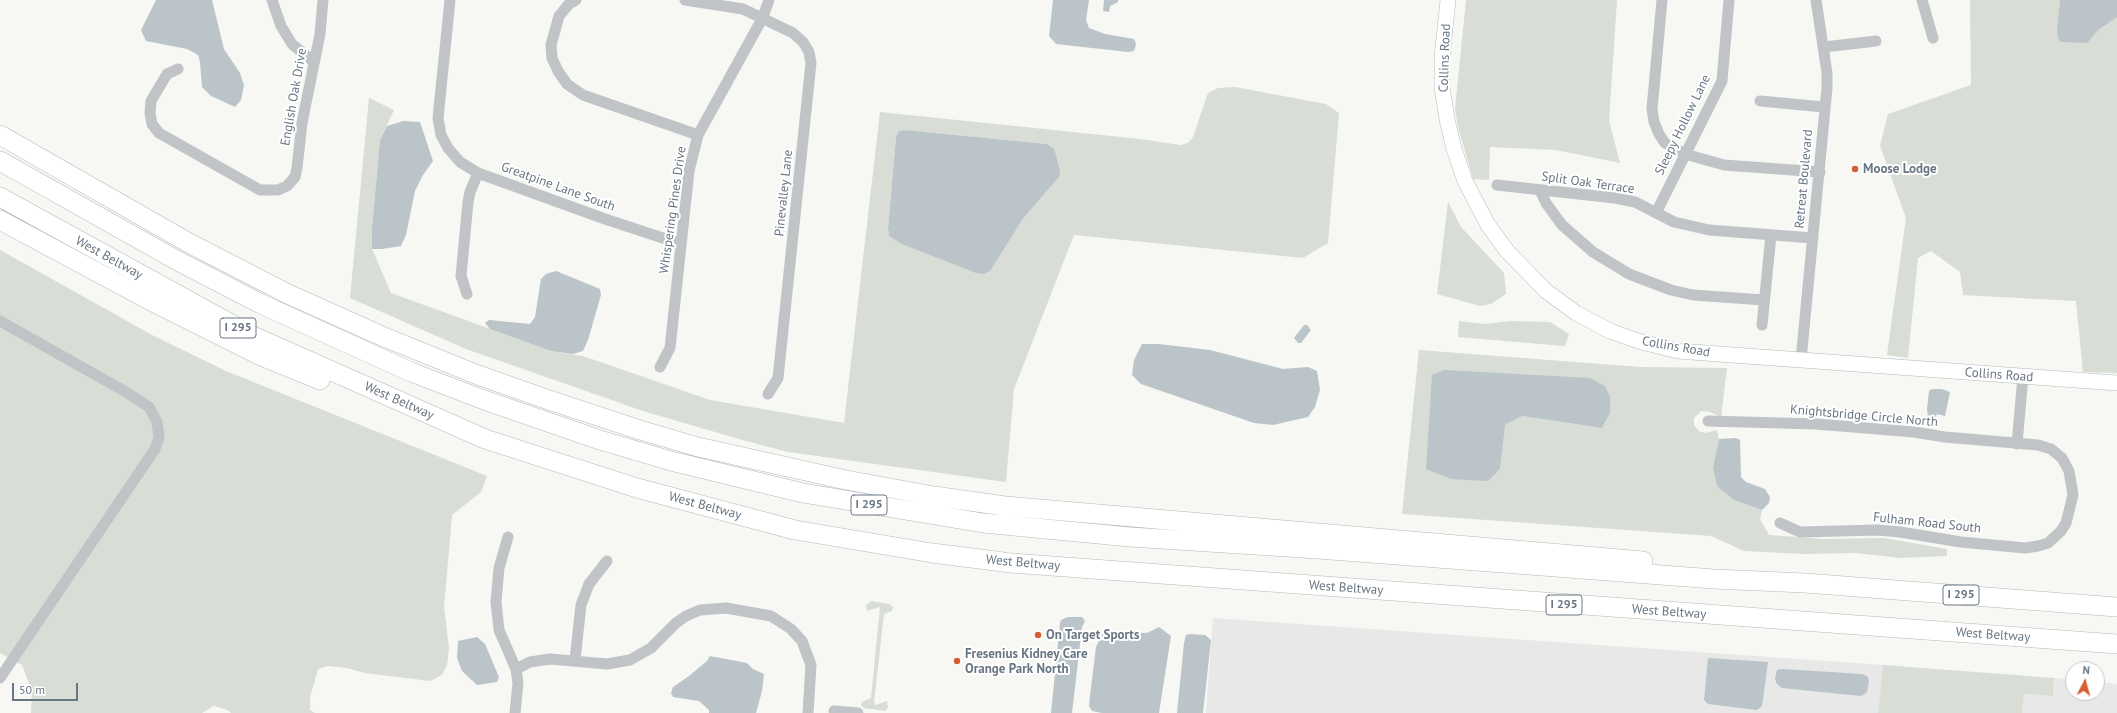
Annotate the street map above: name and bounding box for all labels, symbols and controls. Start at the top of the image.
street label: Collins Road [1436,23,1454,93]
street label: English Oak Drive [278,47,310,147]
street label: Sleepy Hollow Lane [1652,72,1714,178]
street label: Retreat Boulevard [1792,129,1816,229]
street label: Whispering Pines Drive [656,145,690,275]
street label: Pinevalley Lane [772,149,796,237]
street label: Greatpine Lane South [499,159,617,215]
place label: Moose Lodge [1863,161,1937,177]
marker: Moose Lodge [1850,164,1860,174]
street label: Split Oak Terrace [1540,169,1636,197]
street label: West Beltway [73,233,145,283]
road number: I 295 [220,318,256,338]
street label: Collins Road [1641,333,1711,361]
street label: Collins Road [1964,365,2034,385]
street label: West Beltway [362,379,436,423]
street label: Knightsbridge Circle North [1789,402,1939,430]
street label: West Beltway [667,489,743,523]
road number: I 295 [851,495,887,515]
street label: Fulham Road South [1872,510,1982,536]
street label: West Beltway [985,552,1061,574]
street label: West Beltway [1308,578,1384,598]
road number: I 295 [1943,585,1979,605]
road number: I 295 [1546,595,1582,615]
street label: West Beltway [1631,602,1707,622]
street label: West Beltway [1955,625,2031,645]
place label: On Target Sports [1046,627,1139,643]
marker: On Target Sports [1033,630,1043,640]
place label: Fresenius Kidney Care Orange Park North [965,646,1088,677]
marker: Fresenius Kidney Care Orange Park North [952,656,962,666]
north arrow [2065,661,2105,701]
text: N [2082,663,2090,677]
scale bar [14,675,80,701]
text: 50 m [19,682,45,697]

